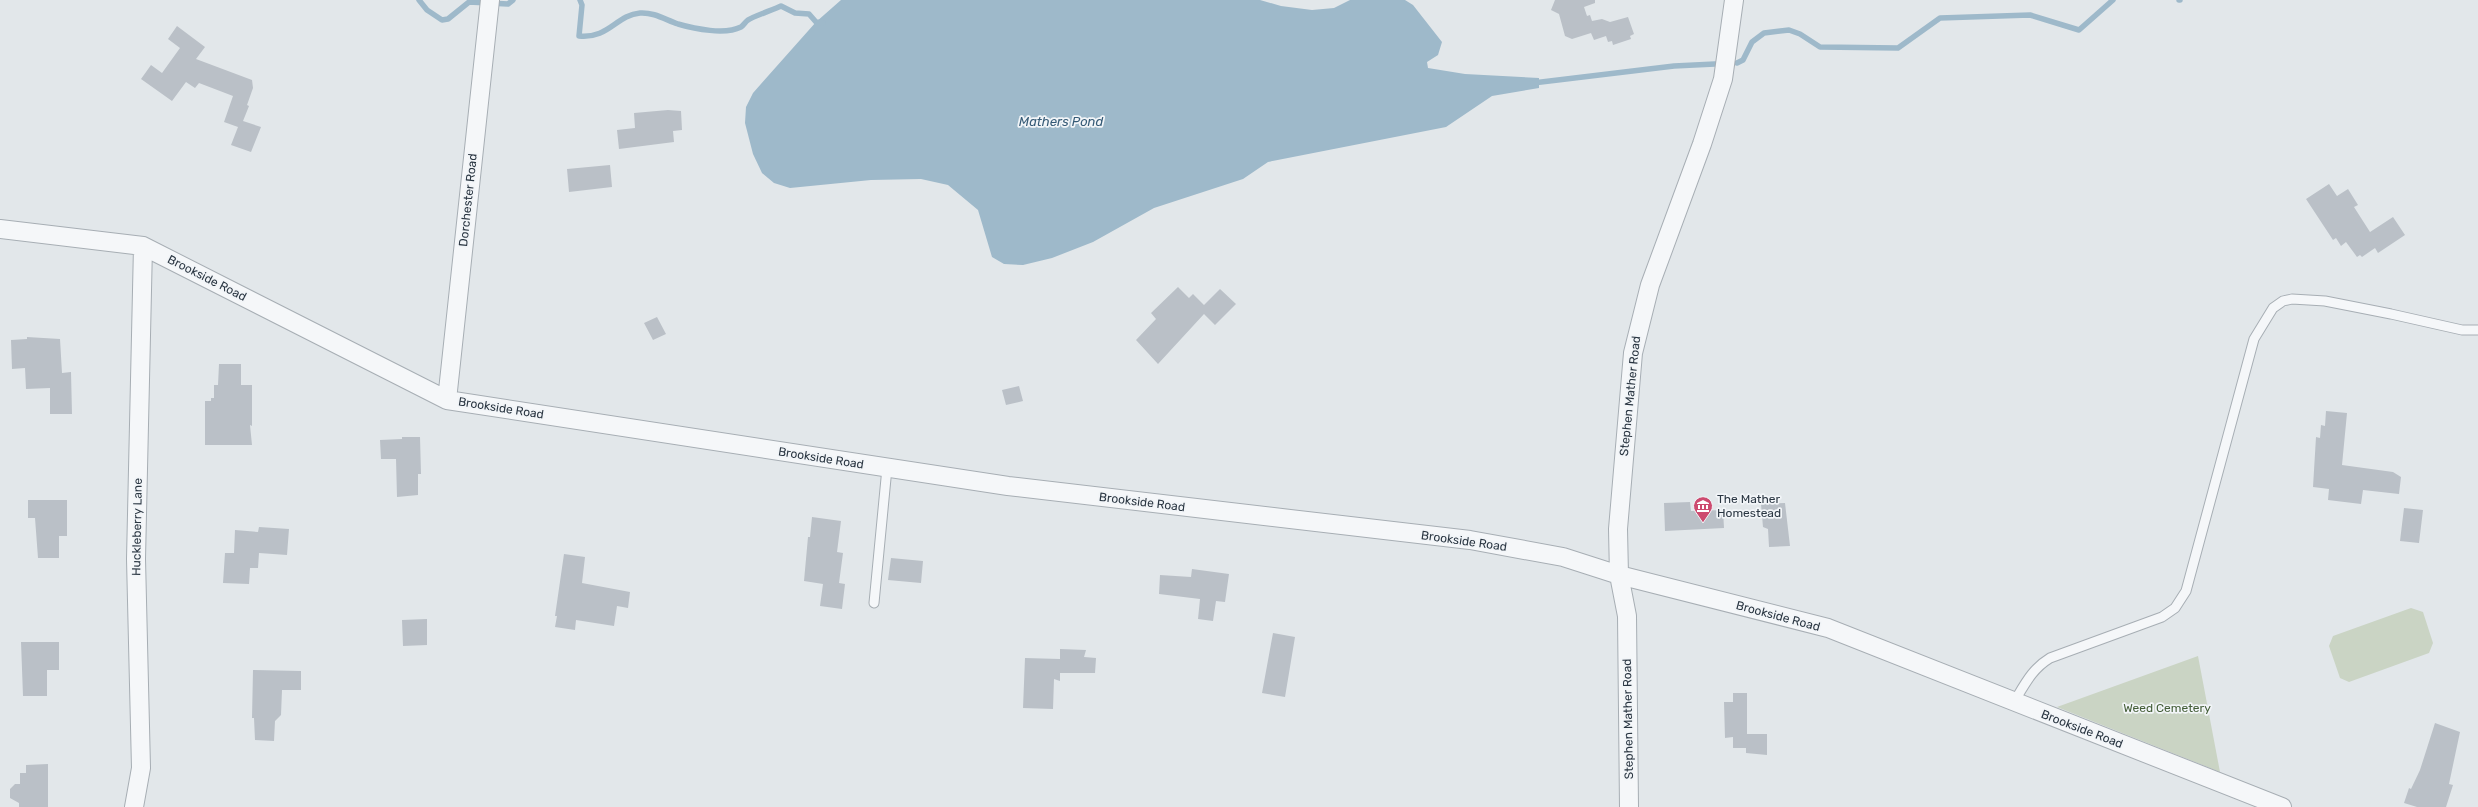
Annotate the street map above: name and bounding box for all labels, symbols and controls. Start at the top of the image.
water label: Mathers Pond [1019,114,1103,129]
street label: Dorchester Road [456,153,480,247]
street label: Brookside Road [165,252,249,304]
street label: Stephen Mather Road [1617,335,1643,457]
street label: Brookside Road [457,394,545,422]
street label: Brookside Road [777,444,865,472]
street label: Huckleberry Lane [129,478,145,576]
street label: Brookside Road [1098,490,1186,514]
place label: The Mather Homestead [1717,492,1781,520]
museum icon: The Mather Homestead [1692,495,1714,523]
street label: Brookside Road [1420,528,1508,554]
street label: Brookside Road [1734,598,1822,634]
street label: Stephen Mather Road [1620,659,1636,779]
park label: Weed Cemetery [2123,701,2211,715]
street label: Brookside Road [2039,707,2125,751]

